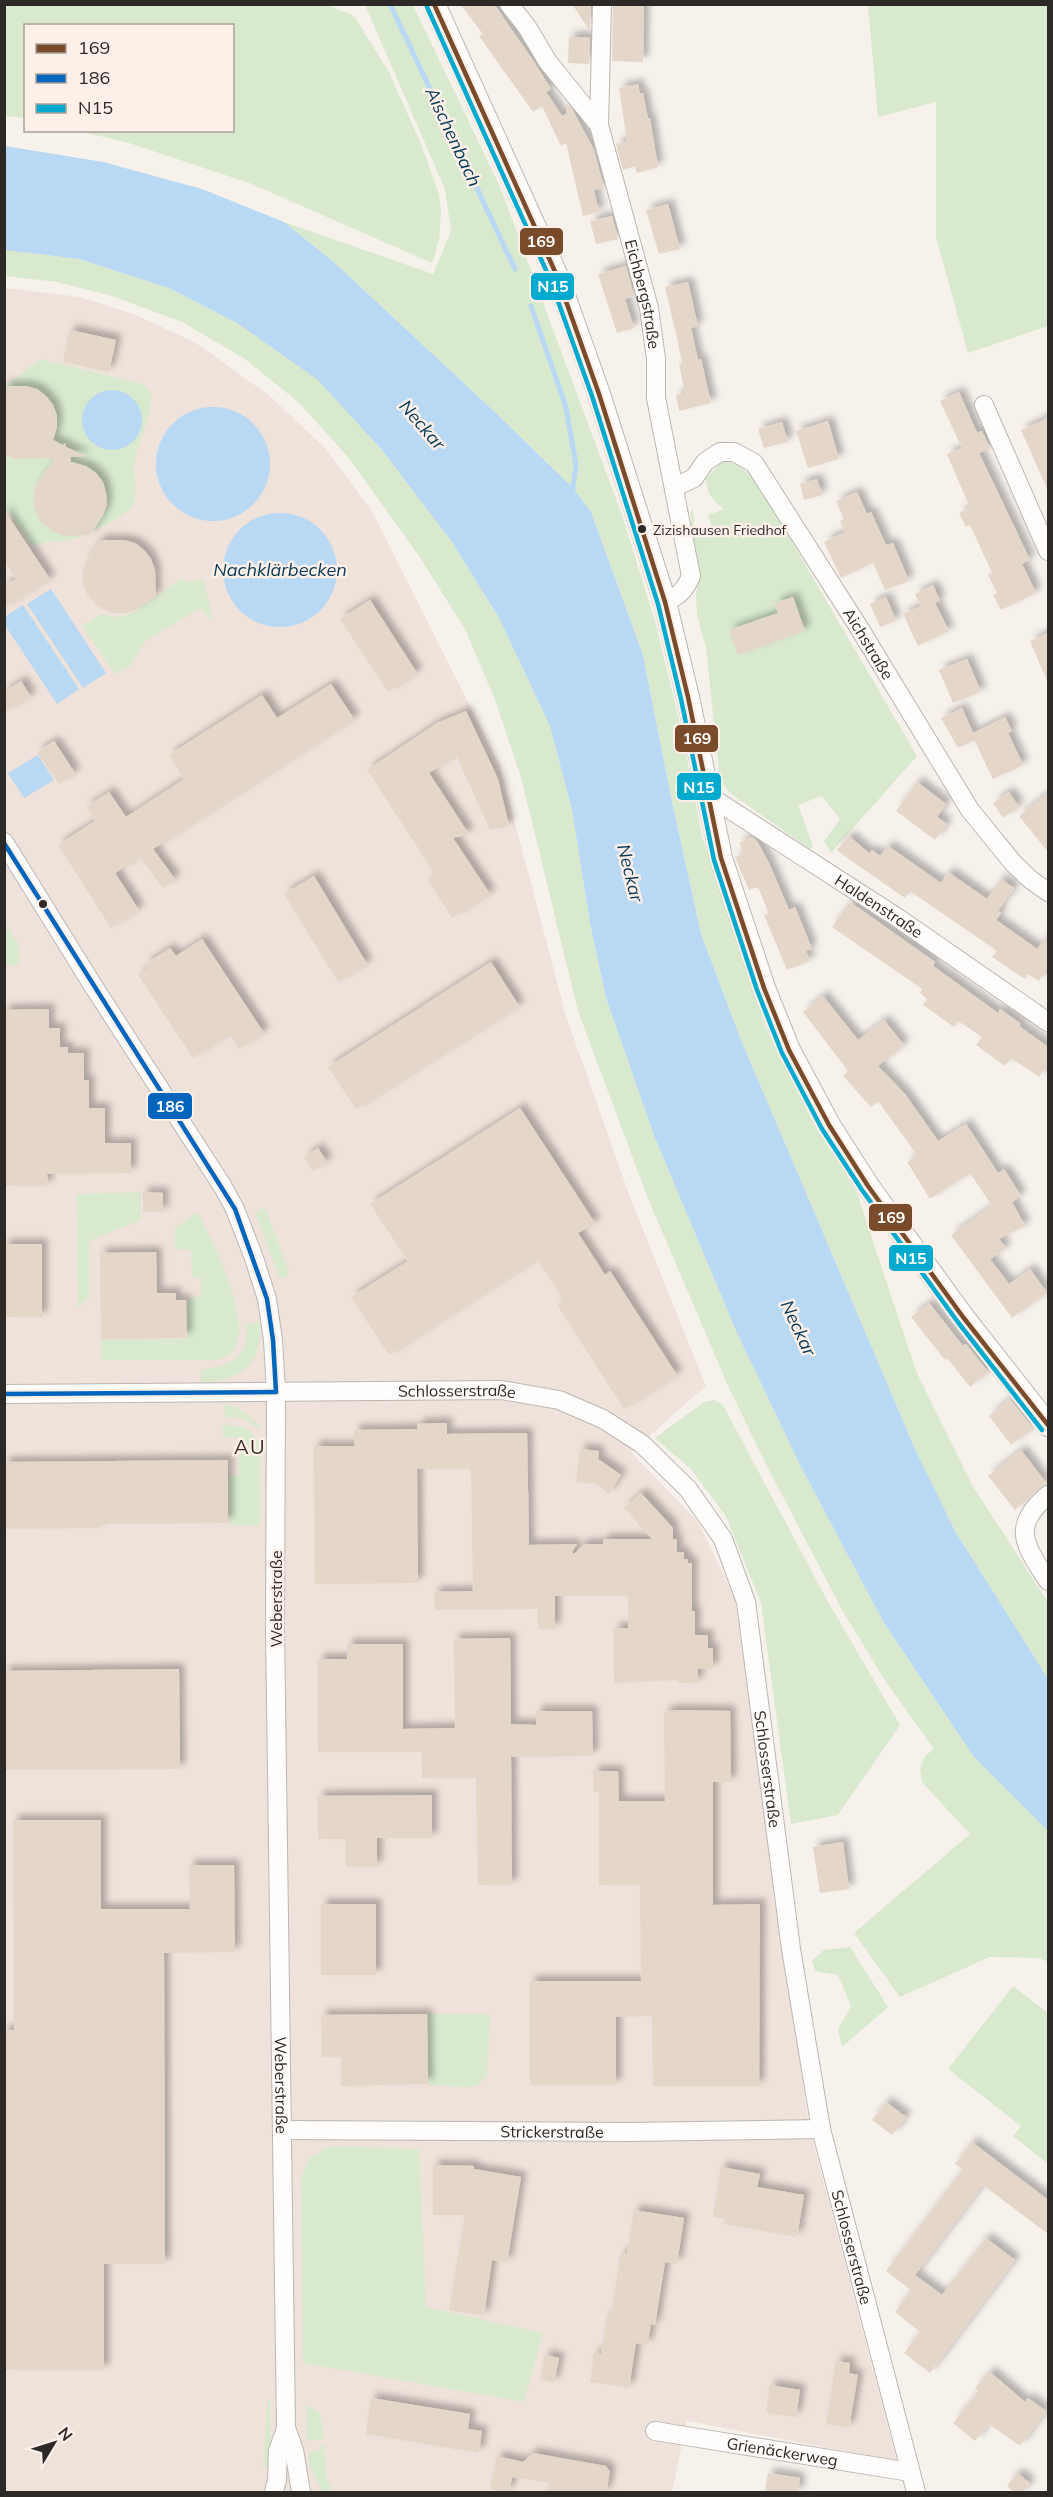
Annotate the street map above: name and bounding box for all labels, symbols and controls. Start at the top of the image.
legend [24,24,234,132]
text: 169 [78,36,110,59]
text: 186 [78,66,110,89]
water label: Aischenbach [420,82,487,190]
text: N15 [78,96,113,119]
line badge: 169 [519,227,564,256]
text: 169 [527,231,555,251]
street label: Eichbergstraße [621,237,665,350]
line badge: N15 [530,272,575,301]
text: N15 [537,276,569,296]
water label: Neckar [394,395,451,455]
place label: Zizishausen Friedhof [653,521,787,539]
marker: Zizishausen Friedhof [636,523,648,535]
water label: Nachklärbecken [213,558,347,581]
street label: Aichstraße [839,604,898,683]
line badge: 169 [674,724,719,753]
text: 169 [683,728,711,748]
line badge: N15 [676,772,722,801]
text: N15 [683,777,715,797]
water label: Neckar [612,842,649,906]
street label: Haldenstraße [831,870,927,942]
unlabelled marker [37,898,49,910]
line badge: 186 [147,1092,193,1120]
text: 186 [156,1096,185,1116]
line badge: 169 [868,1203,913,1232]
text: 169 [877,1207,905,1227]
line badge: N15 [888,1244,934,1272]
text: N15 [895,1248,927,1268]
water label: Neckar [776,1296,822,1361]
street label: Schlosserstraße [398,1380,518,1402]
district label: AU [234,1434,266,1459]
street label: Weberstraße [266,1550,286,1648]
street label: Schlosserstraße [750,1709,785,1829]
street label: Weberstraße [271,2036,292,2134]
street label: Strickerstraße [500,2121,604,2142]
street label: Schlosserstraße [827,2187,877,2307]
north arrow [24,2413,84,2473]
text: N [54,2423,77,2445]
street label: Grienäckerweg [725,2433,839,2470]

